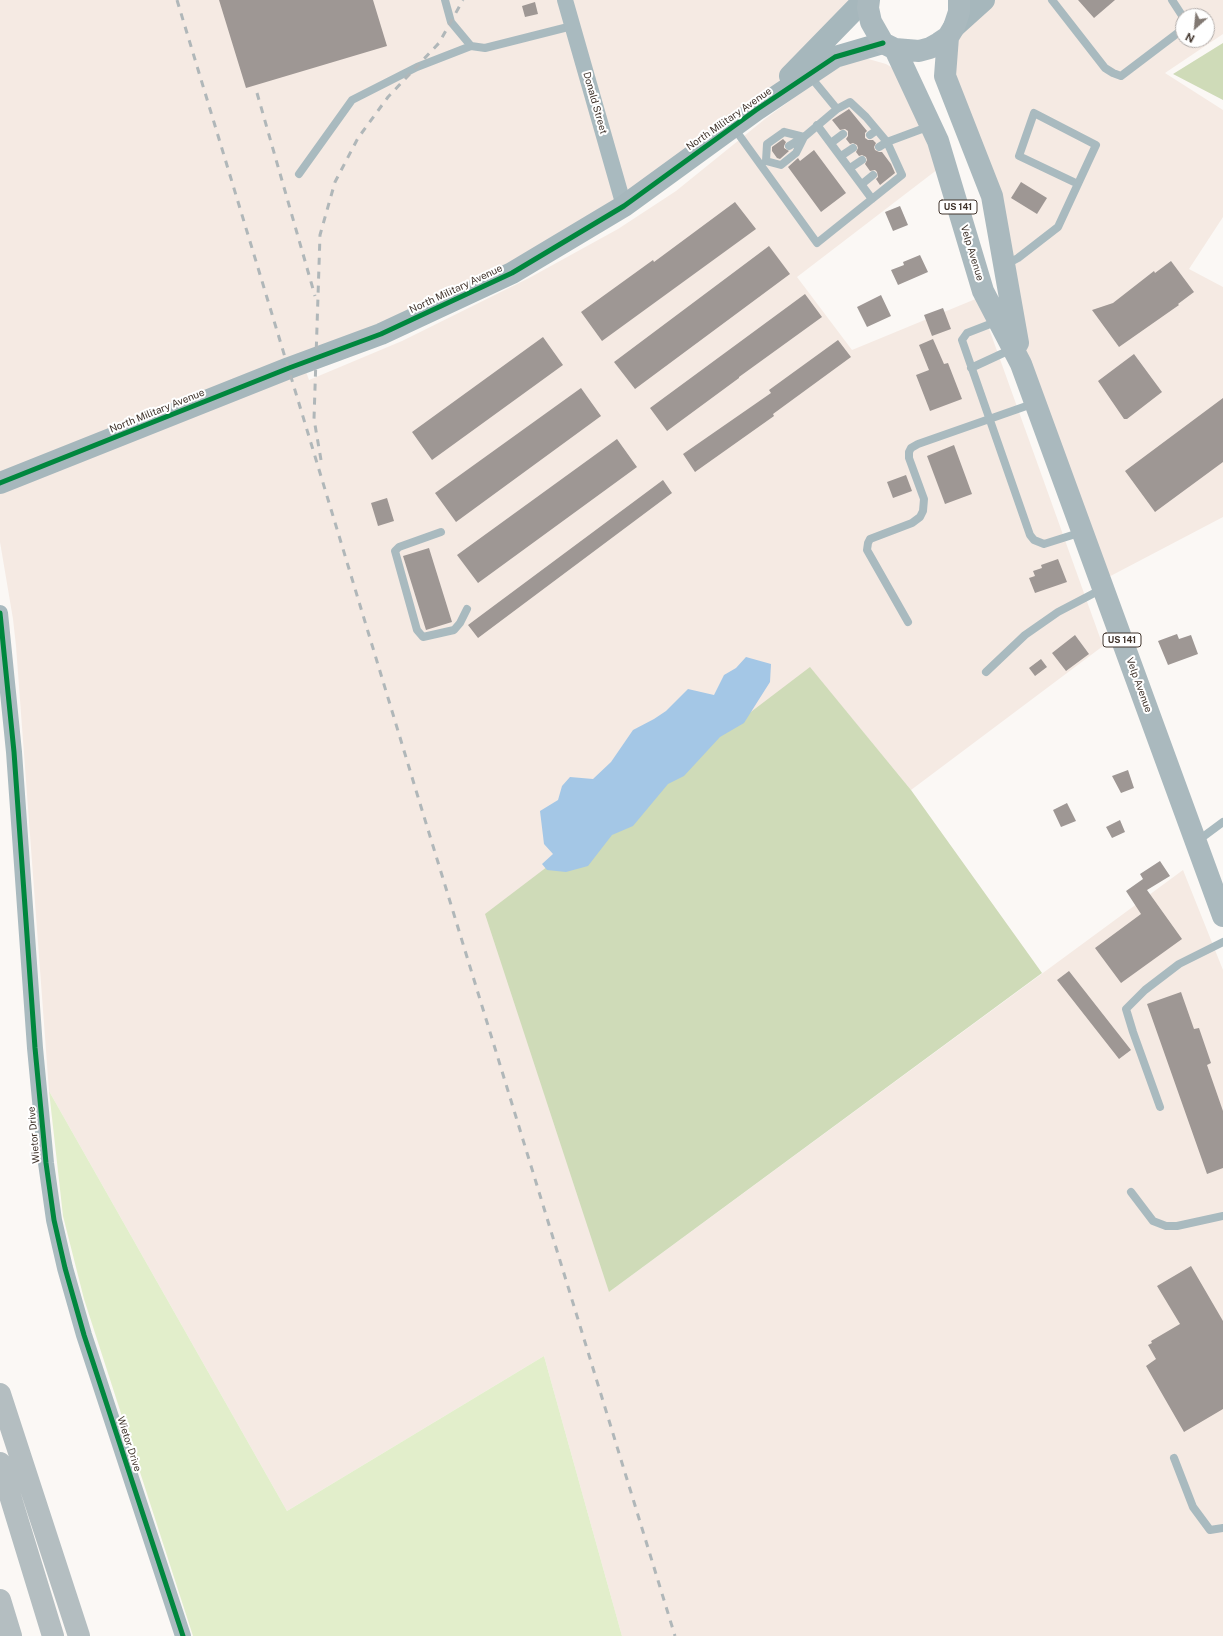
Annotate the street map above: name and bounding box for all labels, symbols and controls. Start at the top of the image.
north arrow [1175,8,1215,48]
text: N [1183,31,1197,45]
street label: Donald Street [580,70,610,136]
street label: North Military Avenue [684,85,774,153]
road number: US 141 [939,200,977,214]
street label: Velp Avenue [958,224,986,282]
street label: North Military Avenue [408,262,504,316]
street label: North Military Avenue [108,386,206,436]
road number: US 141 [1103,633,1141,647]
street label: Velp Avenue [1124,656,1154,714]
street label: Wietor Drive [26,1106,42,1164]
street label: Wietor Drive [114,1415,144,1473]

